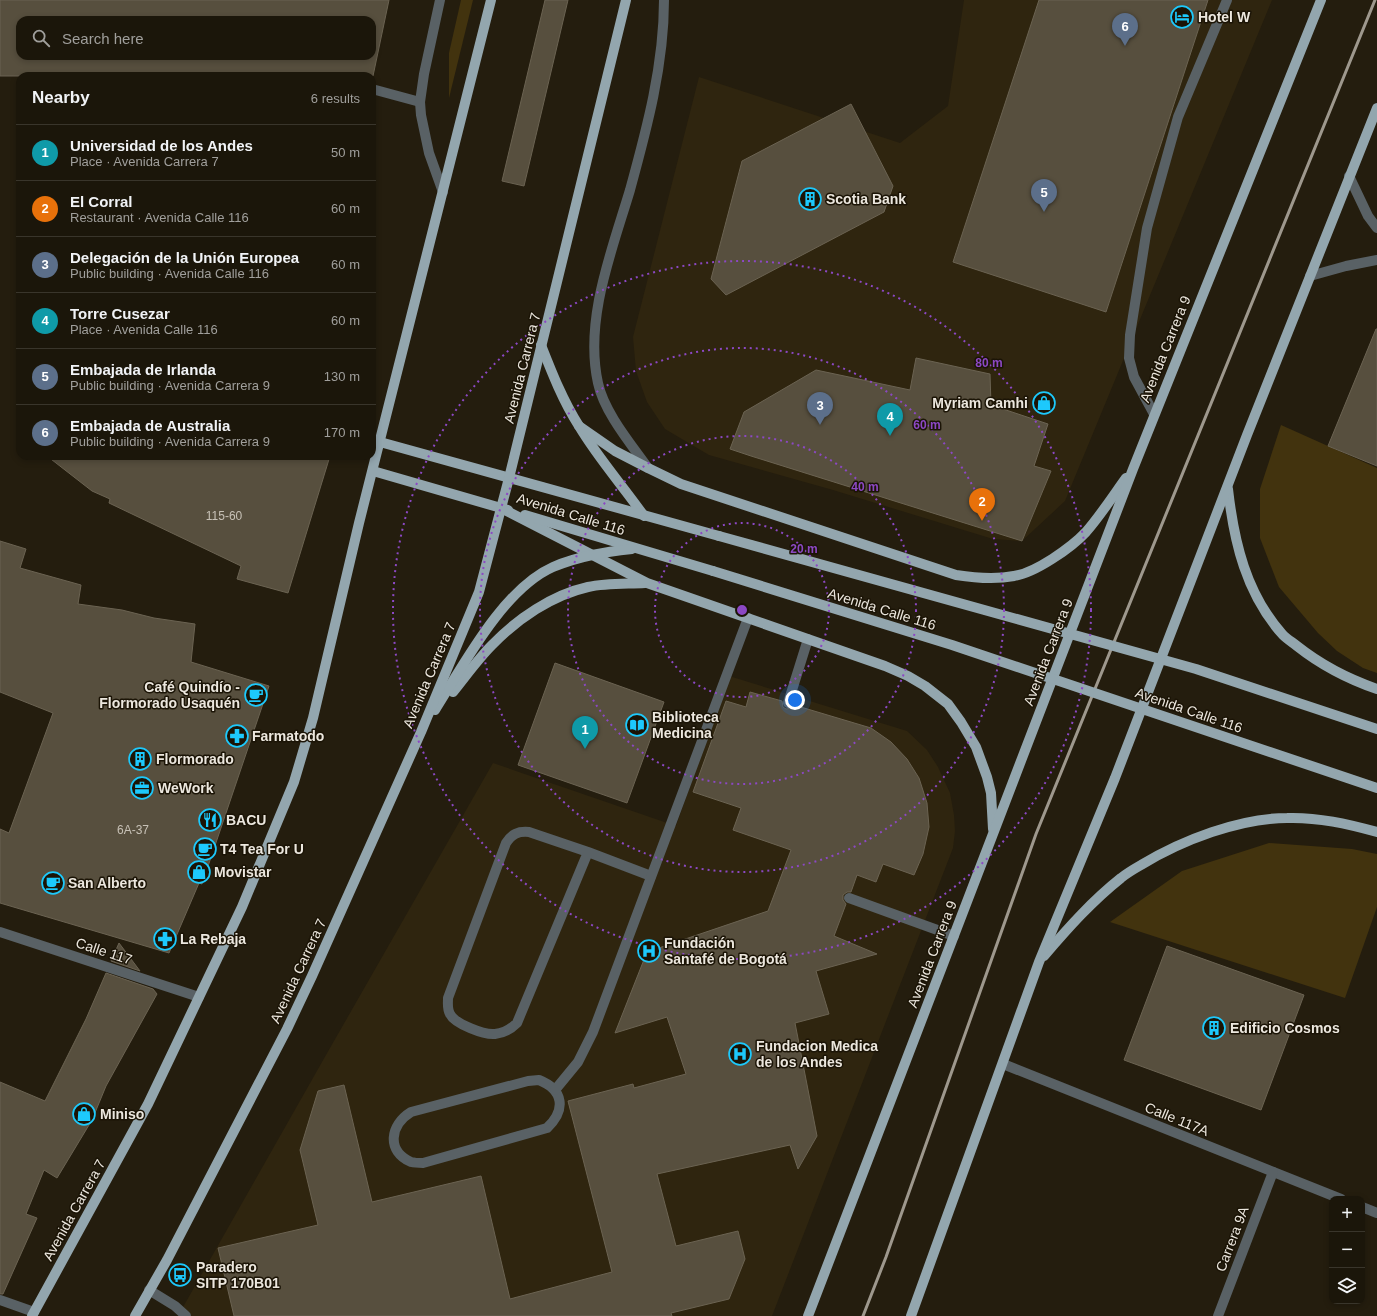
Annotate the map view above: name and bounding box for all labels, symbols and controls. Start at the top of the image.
hotel icon: Hotel W [1169,4,1195,30]
place label: Hotel W [1198,9,1251,25]
pin: 6 [1112,13,1138,46]
search box [16,16,376,60]
icon: search [30,27,52,49]
text: Search here [62,30,144,47]
text: Nearby [32,88,90,107]
text: 6 results [311,91,360,106]
text: Universidad de los Andes [70,137,253,154]
text: 1 [41,145,49,160]
text: 50 m [331,145,360,160]
text: Place · Avenida Carrera 7 [70,154,219,169]
pin: 5 [1031,179,1057,212]
building icon: Scotia Bank [797,186,823,212]
place label: Scotia Bank [826,191,906,207]
text: El Corral [70,193,133,210]
text: 2 [41,201,49,216]
text: 60 m [331,201,360,216]
text: Restaurant · Avenida Calle 116 [70,210,249,225]
text: Delegación de la Unión Europea [70,249,299,266]
text: 3 [41,257,49,272]
text: 60 m [331,257,360,272]
text: Public building · Avenida Calle 116 [70,266,269,281]
street label: Avenida Carrera 9 [1136,293,1194,405]
text: Torre Cusezar [70,305,170,322]
street label: Avenida Carrera 7 [501,311,544,425]
text: 4 [41,313,49,328]
text: 60 m [331,313,360,328]
text: Place · Avenida Calle 116 [70,322,218,337]
text: 80 m [975,356,1003,370]
text: Embajada de Irlanda [70,361,216,378]
text: 5 [41,369,49,384]
text: 130 m [324,369,360,384]
text: Public building · Avenida Carrera 9 [70,378,270,393]
shop icon: Myriam Camhi [1031,390,1057,416]
pin: 3 [807,392,833,425]
place label: Myriam Camhi [932,395,1028,411]
pin: 4 [877,403,903,436]
text: Embajada de Australia [70,417,230,434]
text: 60 m [913,418,941,432]
text: 6 [41,425,49,440]
text: 170 m [324,425,360,440]
text: Public building · Avenida Carrera 9 [70,434,270,449]
text: 40 m [851,480,879,494]
pin: 2 [969,488,995,521]
street label: Avenida Calle 116 [515,490,627,538]
house number: 115-60 [206,509,243,523]
text: 20 m [790,542,818,556]
street label: Avenida Calle 116 [826,585,938,633]
street label: Avenida Carrera 9 [1020,596,1076,708]
centre of rings [735,603,749,617]
street label: Avenida Carrera 7 [399,620,459,730]
place label: Café Quindío - Flormorado Usaquén [99,679,240,711]
cafe icon: Café Quindío - Flormorado Usaquén [243,682,269,708]
street label: Avenida Calle 116 [1133,684,1245,736]
your location [785,690,805,710]
place label: Biblioteca Medicina [652,709,719,741]
library icon: Biblioteca Medicina [624,712,650,738]
pin: 1 [572,716,598,749]
pharmacy icon: Farmatodo [224,723,250,749]
place label: Farmatodo [252,728,324,744]
building icon: Flormorado [127,746,153,772]
place label: Flormorado [156,751,234,767]
office icon: WeWork [129,775,155,801]
place label: WeWork [158,780,214,796]
restaurant icon: BACU [197,807,223,833]
place label: BACU [226,812,266,828]
house number: 6A-37 [117,823,149,837]
cafe icon: T4 Tea For U [192,836,218,862]
place label: T4 Tea For U [220,841,304,857]
shop icon: Movistar [186,859,212,885]
place label: Movistar [214,864,272,880]
cafe icon: San Alberto [40,870,66,896]
place label: San Alberto [68,875,146,891]
street label: Avenida Carrera 9 [904,898,960,1010]
street label: Avenida Carrera 7 [267,916,329,1026]
pharmacy icon: La Rebaja [152,926,178,952]
place label: La Rebaja [180,931,246,947]
street label: Calle 117 [74,934,134,968]
place label: Fundación Santafé de Bogotá [664,935,787,967]
hospital icon: Fundación Santafé de Bogotá [636,938,662,964]
building icon: Edificio Cosmos [1201,1015,1227,1041]
place label: Edificio Cosmos [1230,1020,1340,1036]
place label: Fundacion Medica de los Andes [756,1038,878,1070]
hospital icon: Fundacion Medica de los Andes [727,1041,753,1067]
street label: Calle 117A [1143,1099,1212,1139]
shop icon: Miniso [71,1101,97,1127]
place label: Miniso [100,1106,144,1122]
street label: Avenida Carrera 7 [40,1156,109,1263]
map controls [1329,1196,1365,1304]
button: + [1329,1196,1365,1232]
street label: Carrera 9A [1212,1204,1252,1274]
button: − [1329,1232,1365,1268]
place label: Paradero SITP 170B01 [196,1259,280,1291]
bus stop icon: Paradero SITP 170B01 [167,1262,193,1288]
button: layers [1329,1268,1365,1304]

